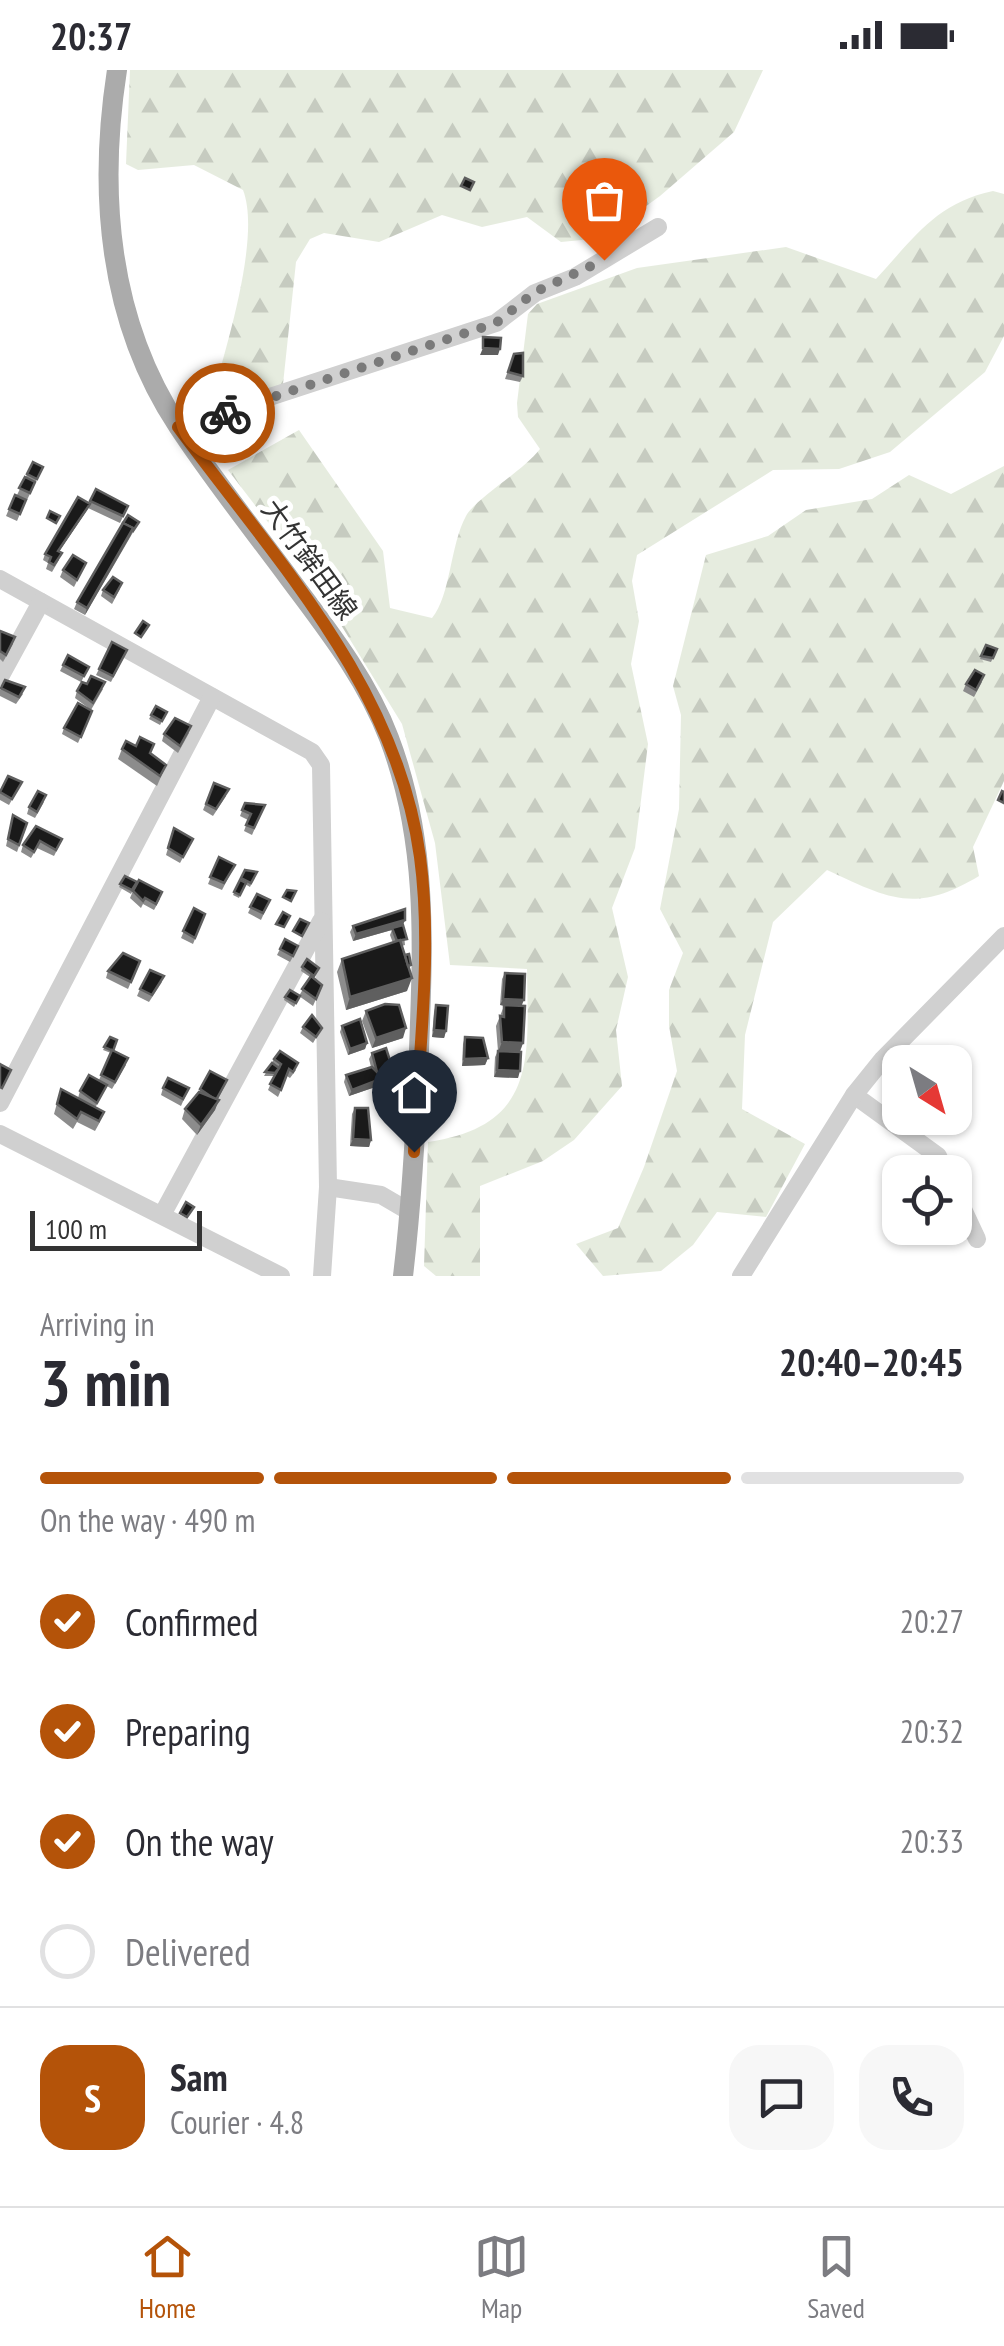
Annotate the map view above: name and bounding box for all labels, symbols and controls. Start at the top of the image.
text: 20:37 [50,11,132,60]
pin [562,158,647,261]
icon: bag [577,173,632,228]
courier [175,363,275,463]
icon: bike [198,386,253,441]
street label: 大竹鉾田線 [254,491,366,627]
north arrow [882,1045,972,1135]
map controls [882,1045,972,1245]
pin [372,1050,457,1153]
icon: home [387,1065,442,1120]
button: locate [882,1155,972,1245]
scale bar [30,1206,202,1250]
text: 100 m [45,1210,107,1247]
text: Arriving in [40,1303,155,1345]
text: 20:40–20:45 [779,1337,964,1386]
text: 3 min [40,1340,171,1424]
text: On the way · 490 m [40,1499,255,1541]
icon: check [40,1594,95,1649]
text: Confirmed [125,1597,258,1646]
text: 20:27 [900,1600,964,1642]
icon: check [40,1704,95,1759]
text: Preparing [125,1707,251,1756]
text: 20:32 [900,1710,964,1752]
icon: check [40,1814,95,1869]
text: On the way [125,1817,273,1866]
text: 20:33 [900,1820,964,1862]
text: Delivered [125,1927,251,1976]
button: chat [729,2045,834,2150]
button: phone [859,2045,964,2150]
text: Sam [170,2052,228,2101]
text: S [84,2073,101,2122]
text: Courier · 4.8 [170,2101,304,2143]
tab: Home [139,2229,196,2326]
tab: Map [474,2229,529,2326]
tab: Saved [807,2229,865,2326]

